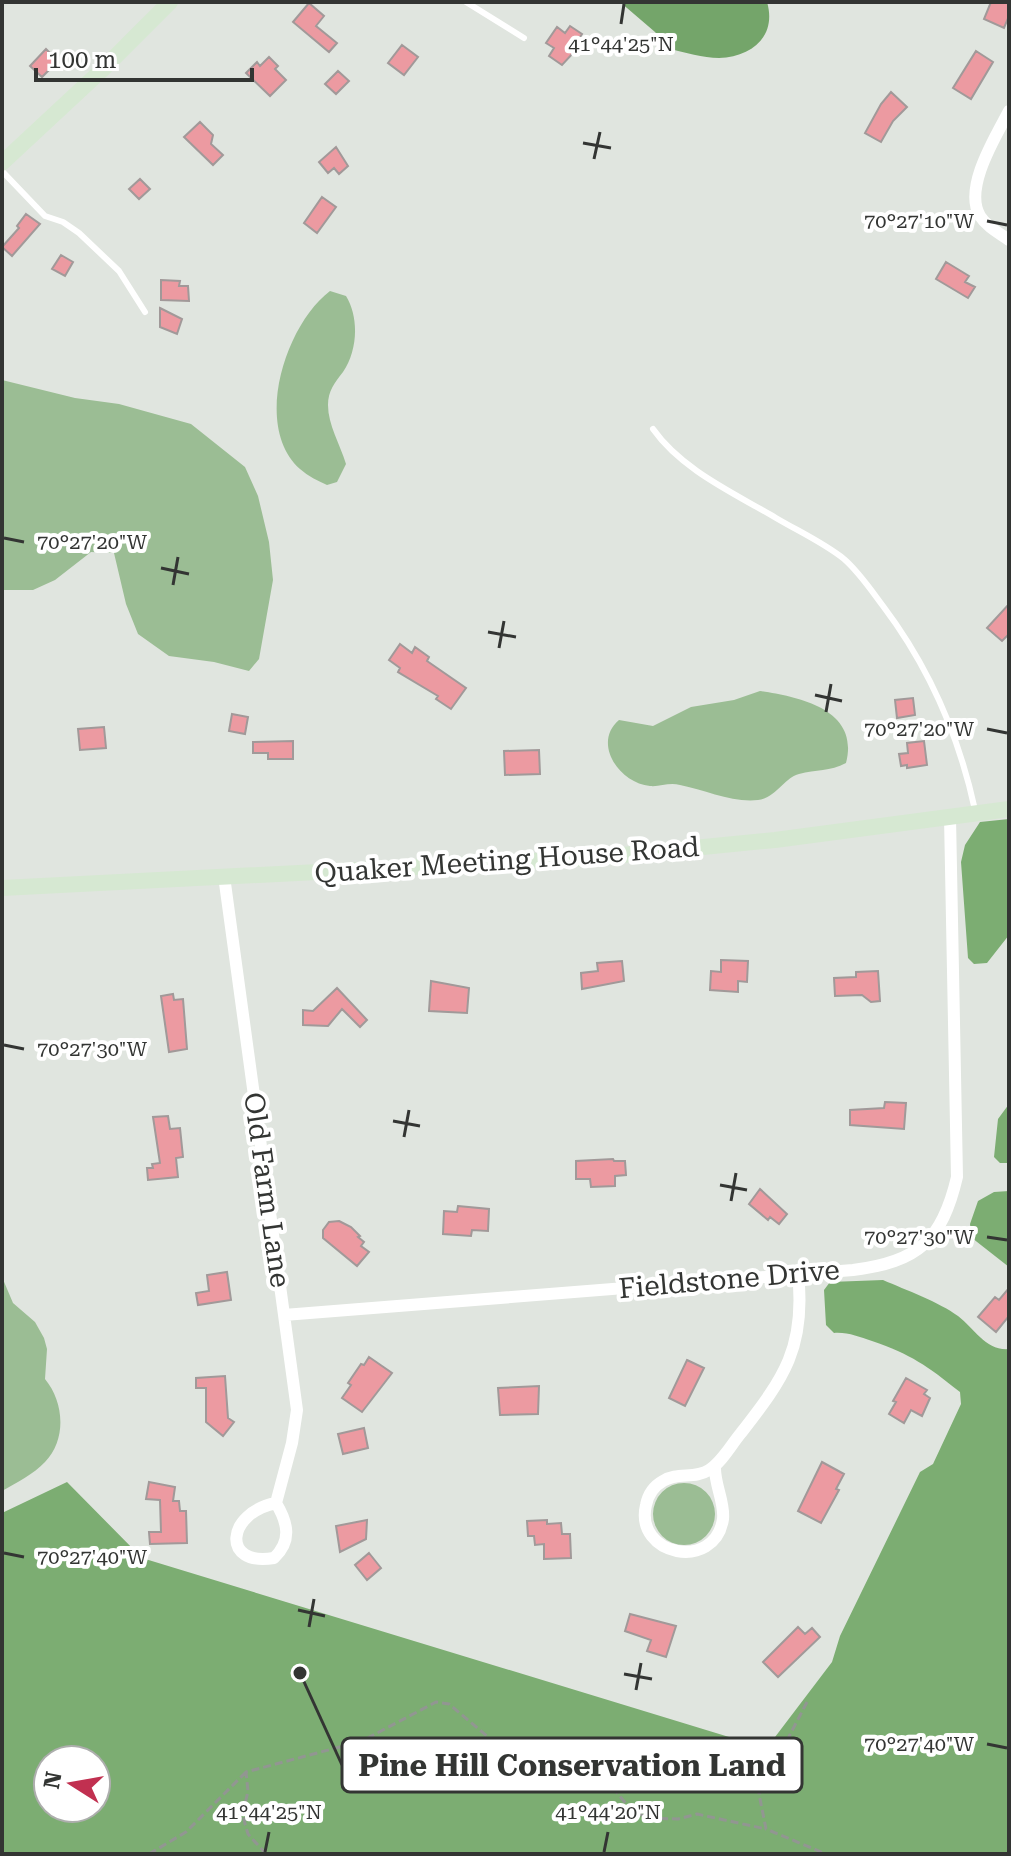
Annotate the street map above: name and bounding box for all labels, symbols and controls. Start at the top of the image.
scale bar [36,32,252,82]
text: 41°44'25"N [568,32,674,56]
text: 100 m [48,46,116,74]
text: 70°27'10"W [864,209,975,233]
text: 70°27'20"W [37,530,148,554]
text: 70°27'20"W [864,717,975,741]
street label: Quaker Meeting House Road [314,830,701,890]
text: 70°27'30"W [37,1037,148,1061]
street label: Old Farm Lane [237,1090,297,1290]
text: 70°27'30"W [864,1225,975,1249]
street label: Fieldstone Drive [617,1253,841,1305]
text: 70°27'40"W [37,1545,148,1569]
text: 70°27'40"W [864,1732,975,1756]
callout: Pine Hill Conservation Land [342,1738,802,1792]
north arrow [32,1744,112,1824]
text: Pine Hill Conservation Land [358,1748,786,1783]
text: N [39,1770,67,1791]
text: 41°44'25"N [216,1800,322,1824]
text: 41°44'20"N [555,1800,661,1824]

